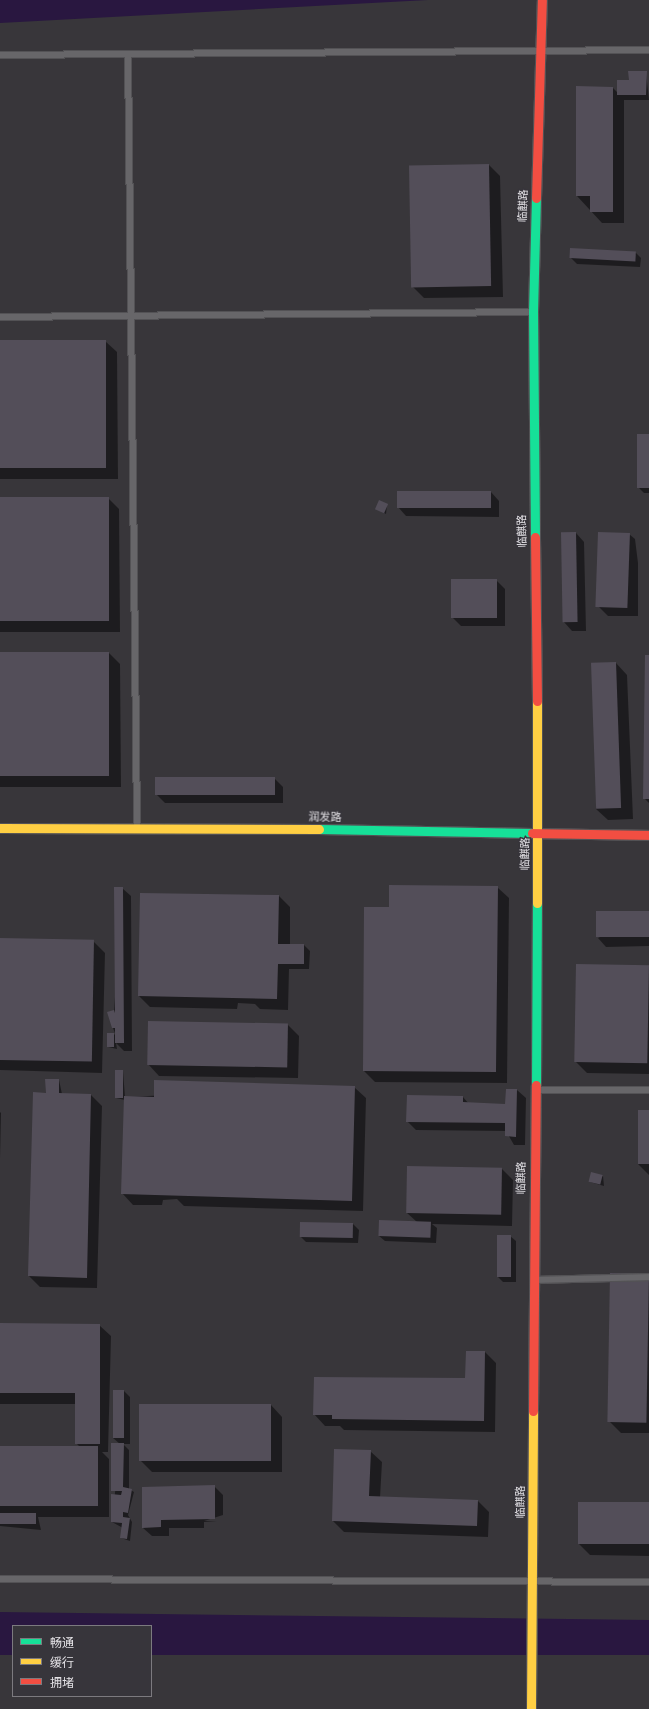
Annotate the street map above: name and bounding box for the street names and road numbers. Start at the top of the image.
street label: 临麒路 [517,189,531,223]
street label: 临麒路 [516,514,530,548]
street label: 润发路 [308,811,342,825]
street label: 临麒路 [519,837,533,871]
street label: 临麒路 [515,1161,529,1195]
street label: 临麒路 [514,1486,528,1518]

